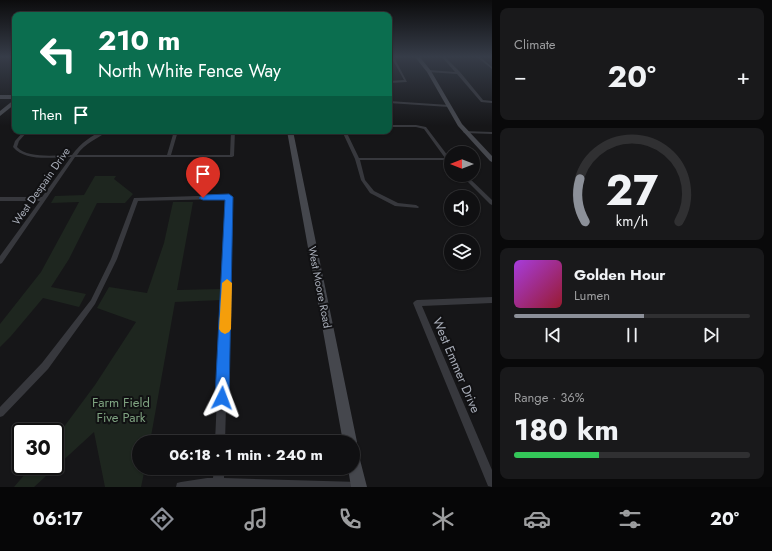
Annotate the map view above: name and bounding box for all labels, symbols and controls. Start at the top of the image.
text: 210 m [98,20,181,61]
icon: left [32,28,84,80]
text: Climate [514,35,555,54]
text: 20° [608,55,656,98]
text: North White Fence Way [98,58,281,84]
text: − [514,60,527,92]
text: + [736,60,750,92]
text: Then [32,104,62,126]
icon: arrive [70,104,92,126]
street label: West Despain Drive [8,144,74,228]
north arrow [444,146,480,182]
map controls [444,146,480,270]
pin [186,157,220,198]
text: 27 [606,159,658,220]
icon: arrive [192,163,214,185]
button: sound [444,190,480,226]
text: km/h [616,210,648,230]
button: layers [444,234,480,270]
street label: West Moore Road [304,245,336,329]
text: Golden Hour [574,264,666,286]
text: Lumen [574,286,610,305]
street label: West Emmer Drive [428,314,485,416]
icon: previous [542,324,564,346]
icon: pause [621,324,643,346]
icon: next [700,324,722,346]
position arrow [201,377,243,419]
text: Range · 36% [514,388,585,407]
park label: Farm Field Five Park [92,393,150,427]
text: 180 km [514,408,619,451]
speed limit sign: 30 [12,423,64,475]
text: 06:18 · 1 min · 240 m [169,444,323,466]
icon: directions [148,505,176,533]
icon: music [242,505,270,533]
icon: phone [336,505,364,533]
icon: climate [429,505,457,533]
icon: car [523,505,551,533]
icon: filters [616,505,644,533]
text: 06:17 [33,506,83,532]
text: 20° [710,506,739,532]

